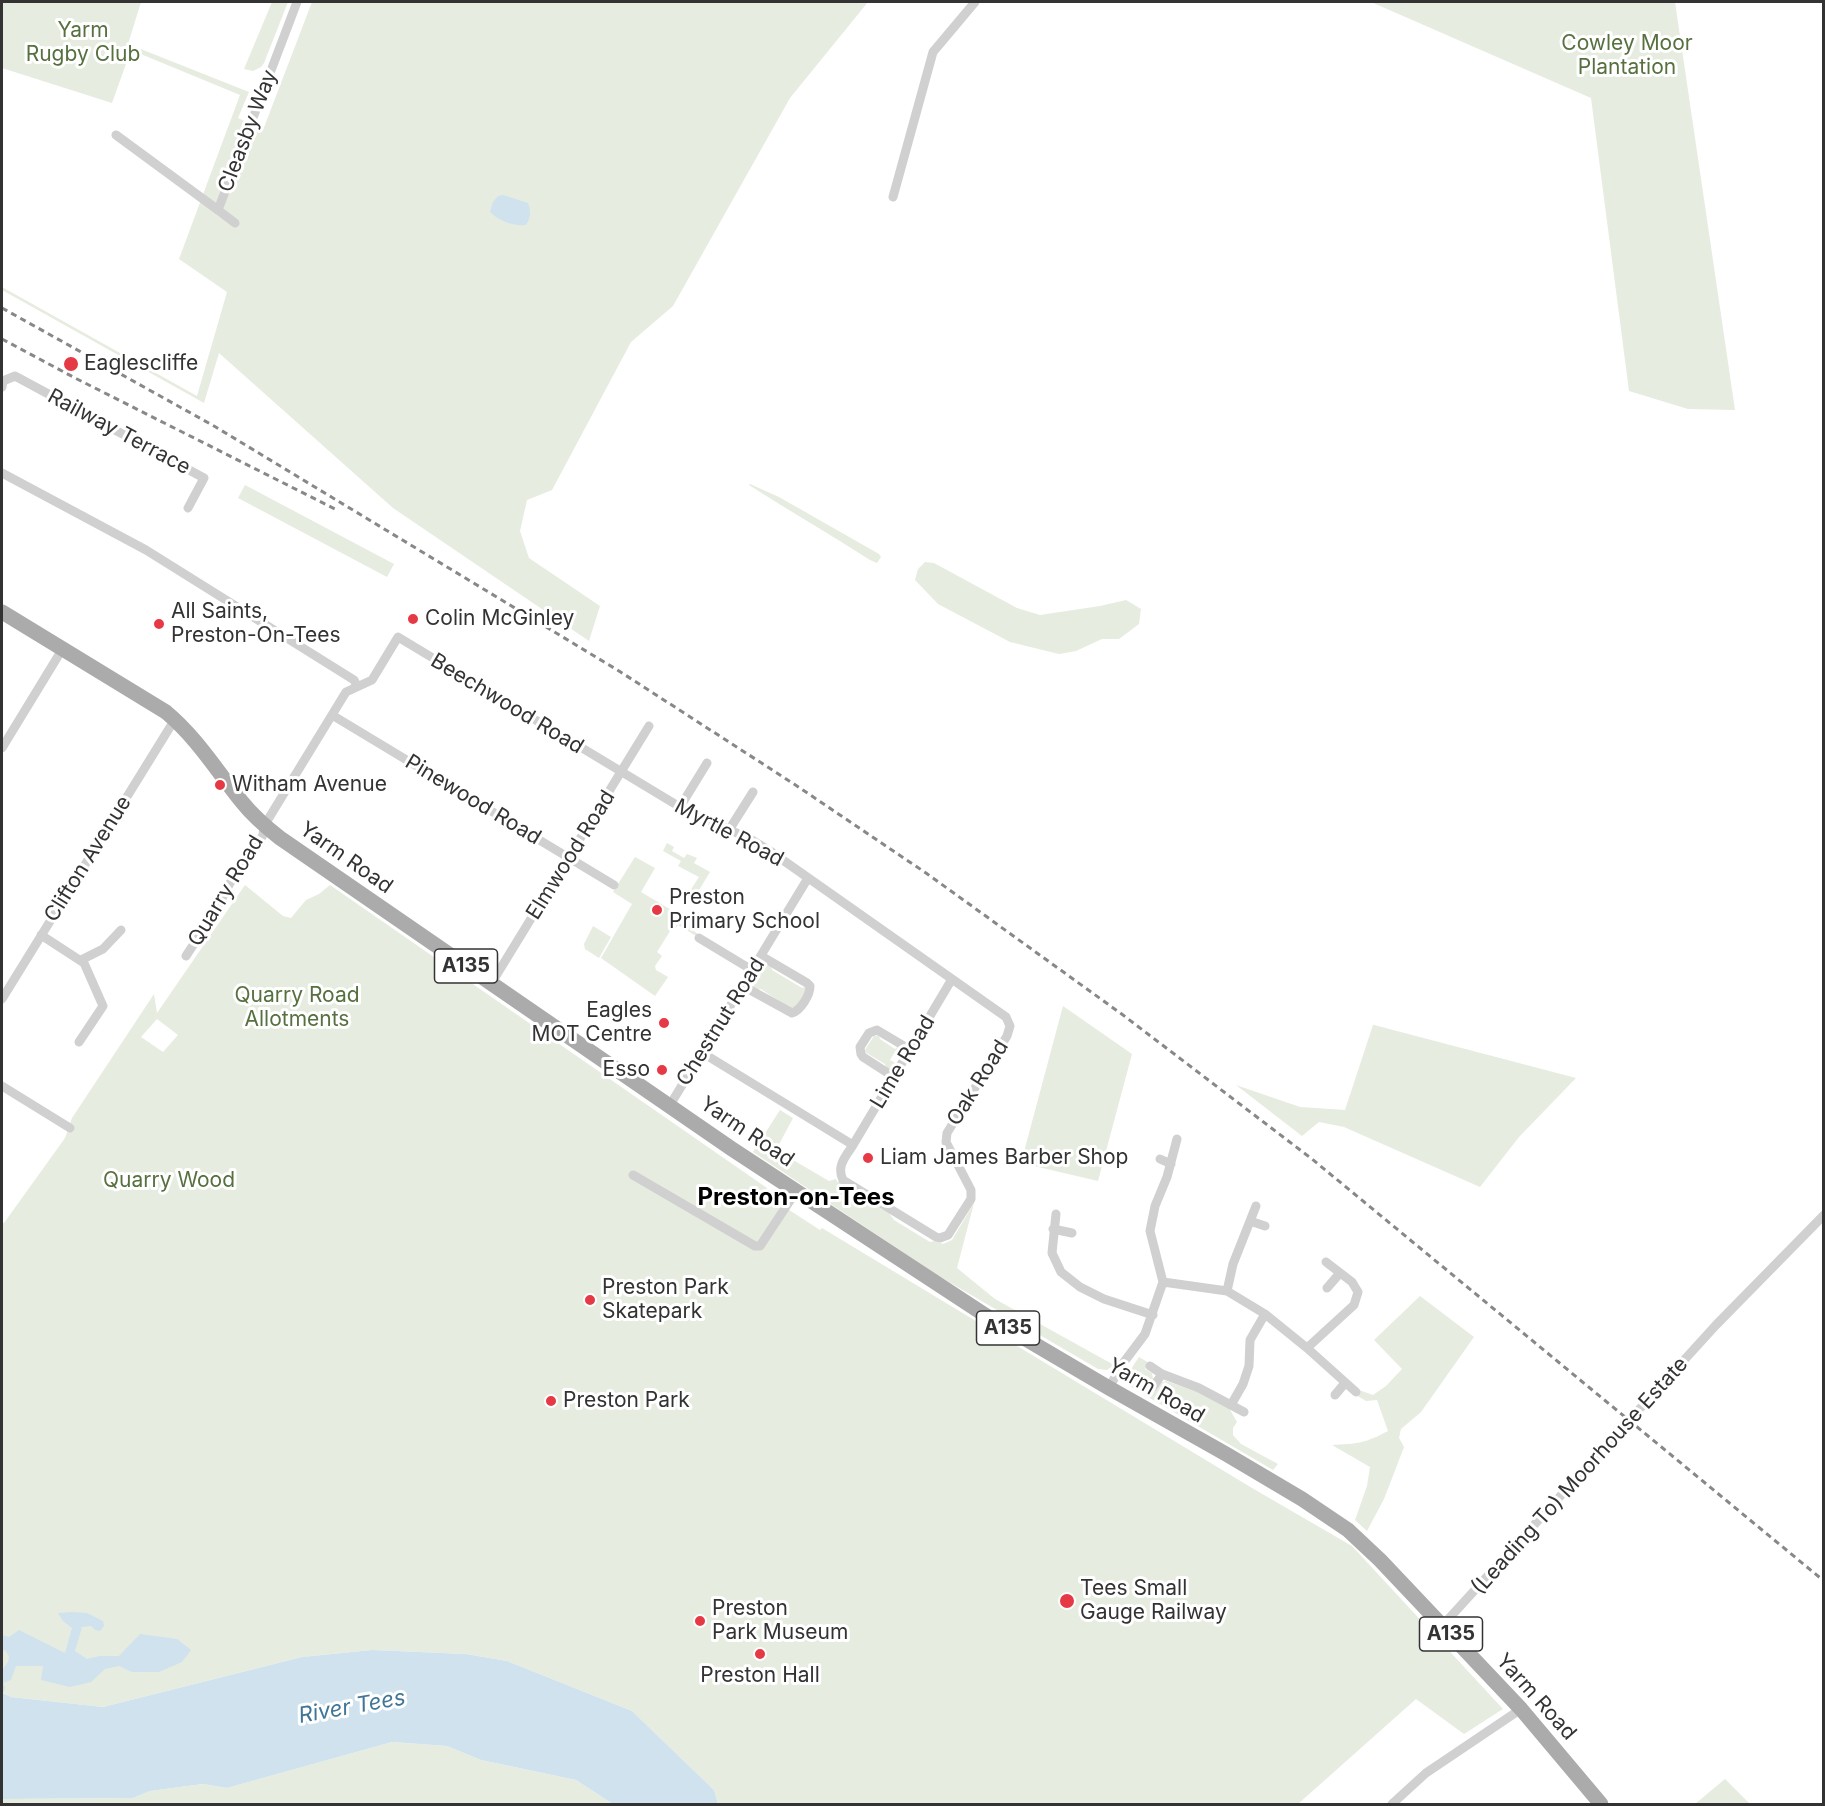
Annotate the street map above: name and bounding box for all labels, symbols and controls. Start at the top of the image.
park label: Yarm Rugby Club [26,18,140,68]
park label: Cowley Moor Plantation [1561,31,1693,81]
street label: Cleasby Way [213,66,283,196]
place label: Eaglescliffe [84,351,198,377]
marker: Eaglescliffe [62,355,80,373]
street label: Railway Terrace [43,384,195,480]
place label: All Saints, Preston-On-Tees [171,599,341,649]
place label: Colin McGinley [425,606,574,632]
marker: Colin McGinley [406,612,420,626]
marker: All Saints, Preston-On-Tees [152,617,166,631]
street label: Beechwood Road [426,648,588,760]
street label: Pinewood Road [400,749,546,851]
place label: Witham Avenue [232,772,387,798]
marker: Witham Avenue [213,778,227,792]
street label: Elmwood Road [521,786,621,924]
street label: Clifton Avenue [39,791,137,927]
street label: Myrtle Road [670,794,788,872]
street label: Yarm Road [295,817,397,899]
street label: Quarry Road [183,831,269,951]
place label: Preston Primary School [669,885,820,935]
marker: Preston Primary School [650,903,664,917]
road number: A135 [434,949,498,983]
street label: Chestnut Road [672,953,770,1091]
park label: Quarry Road Allotments [234,983,360,1033]
place label: Eagles MOT Centre [531,998,652,1048]
street label: Lime Road [865,1011,941,1113]
marker: Eagles MOT Centre [657,1016,671,1030]
street label: Oak Road [942,1036,1014,1130]
place label: Esso [603,1057,650,1083]
marker: Esso [655,1063,669,1077]
street label: Yarm Road [695,1091,799,1173]
place label: Liam James Barber Shop [880,1145,1128,1171]
marker: Liam James Barber Shop [861,1151,875,1165]
park label: Quarry Wood [103,1168,235,1194]
district label: Preston-on-Tees [697,1184,895,1212]
place label: Preston Park Skatepark [602,1275,729,1325]
marker: Preston Park Skatepark [583,1293,597,1307]
road number: A135 [976,1311,1040,1345]
street label: (Leading To) Moorhouse Estate [1467,1352,1693,1600]
street label: Yarm Road [1103,1353,1209,1429]
place label: Preston Park [563,1388,690,1414]
marker: Preston Park [544,1394,558,1408]
place label: Tees Small Gauge Railway [1080,1576,1227,1626]
marker: Tees Small Gauge Railway [1058,1592,1076,1610]
place label: Preston Park Museum [712,1596,848,1646]
marker: Preston Park Museum [693,1614,707,1628]
road number: A135 [1420,1617,1482,1651]
marker: Preston Hall [753,1647,767,1661]
street label: Yarm Road [1491,1649,1581,1745]
place label: Preston Hall [700,1663,820,1689]
water label: River Tees [297,1685,407,1729]

